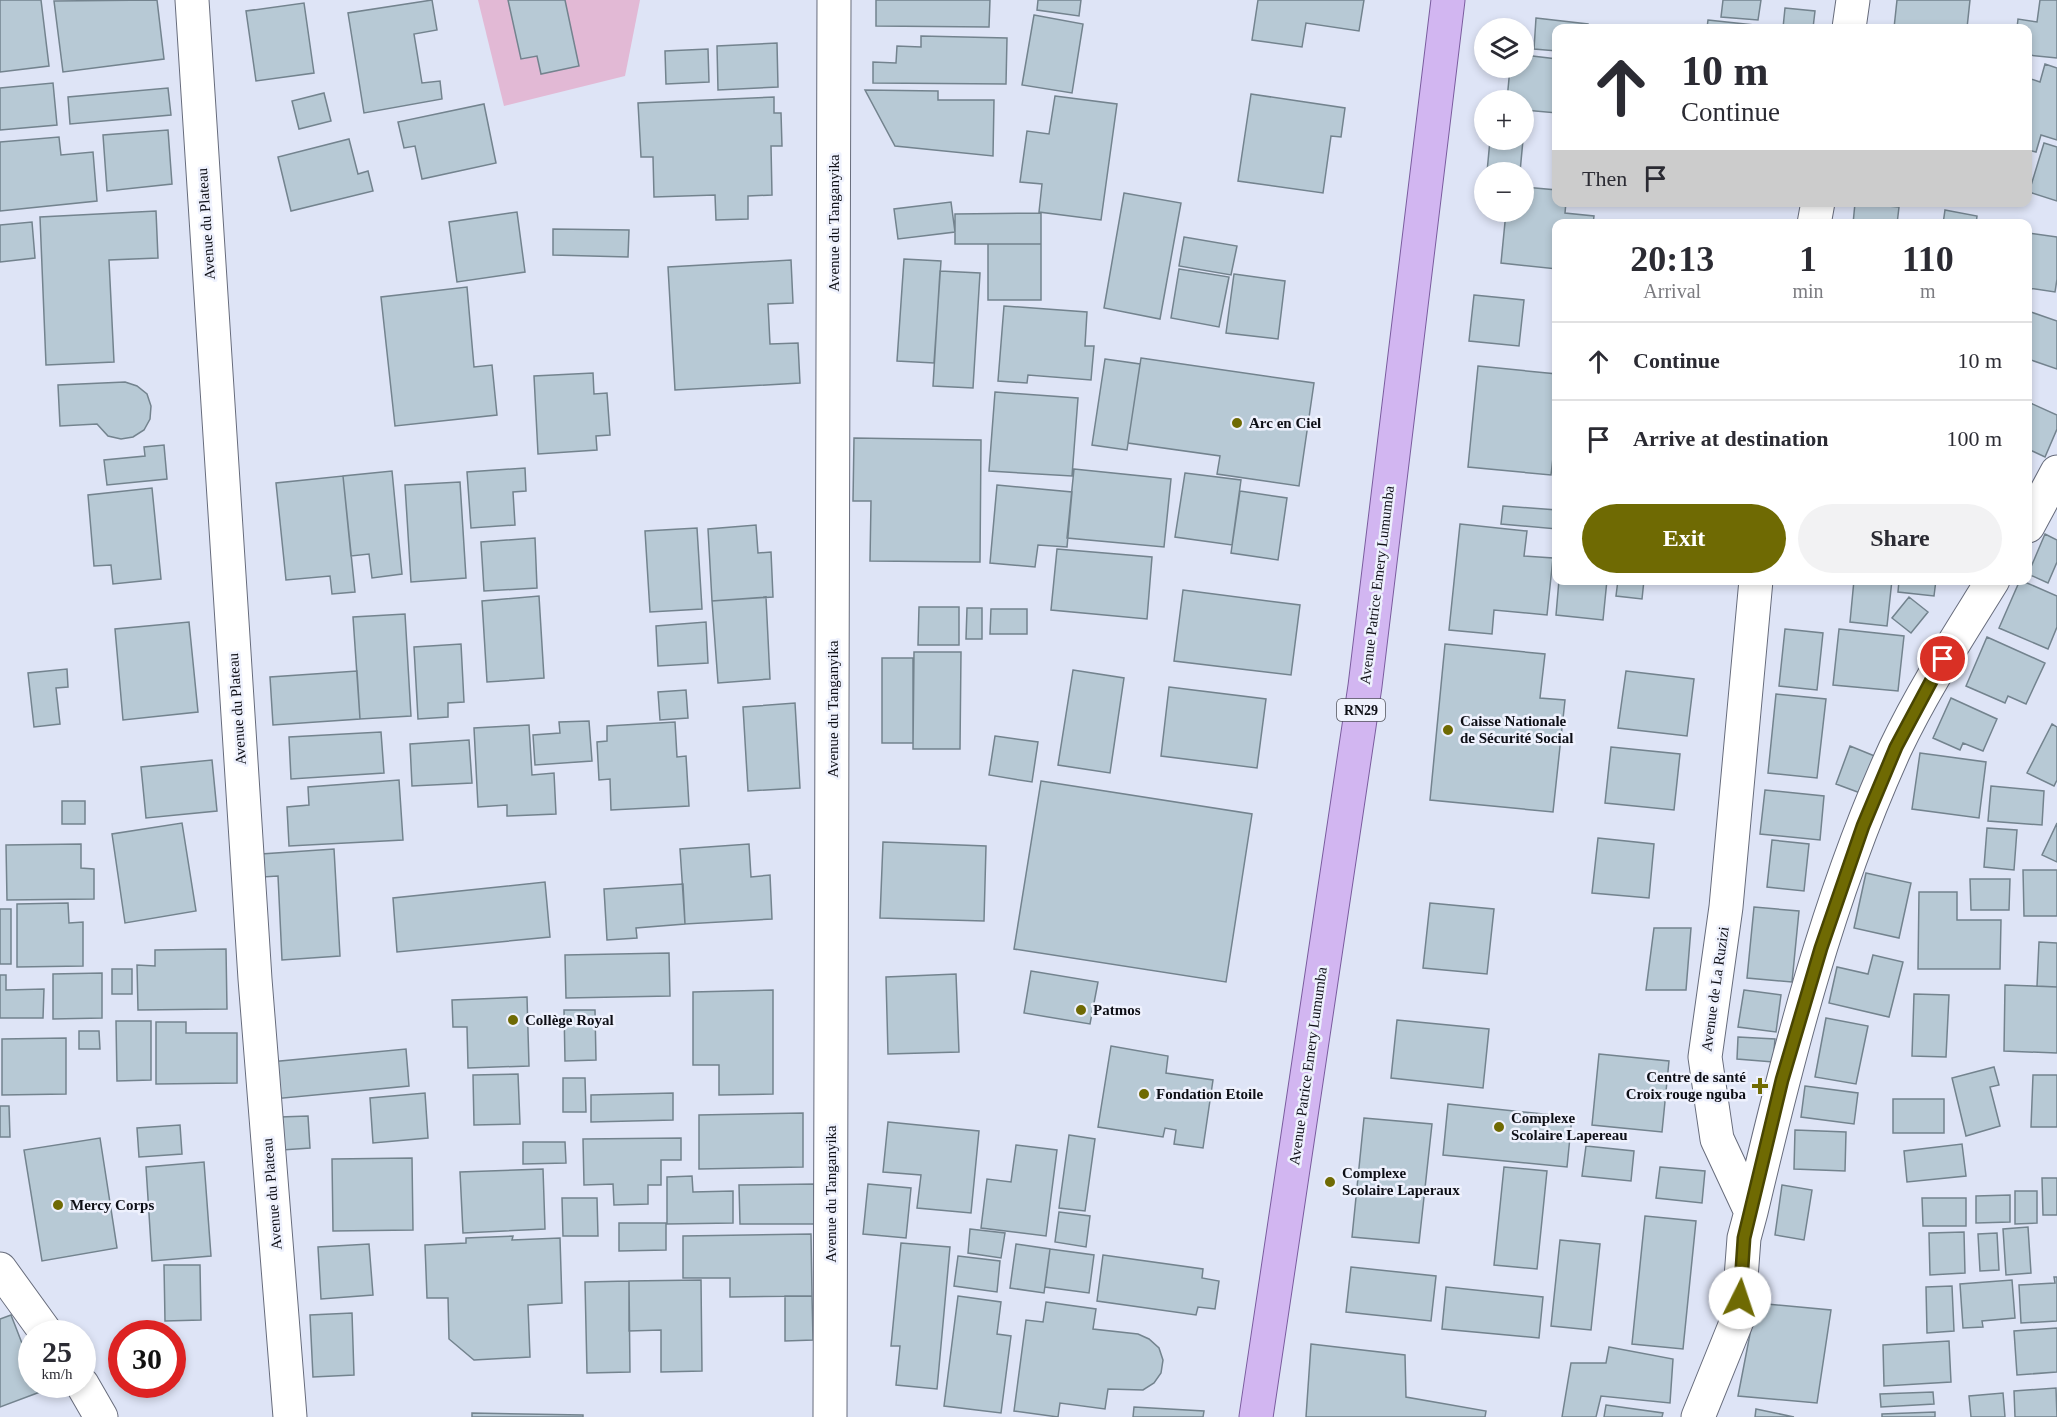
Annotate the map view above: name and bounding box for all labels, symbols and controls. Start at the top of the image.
map controls [1474,18,1534,222]
button: layers [1474,18,1534,78]
icon: ahead [1582,48,1660,126]
text: 10 m [1681,48,1769,94]
button: + [1474,90,1534,150]
text: Continue [1681,97,1780,127]
street label: Avenue du Tanganyika [826,154,842,292]
button: − [1474,162,1534,222]
icon: arrive [1639,162,1672,195]
text: Then [1582,166,1627,191]
street label: Avenue du Plateau [194,167,218,281]
text: 20:13 [1630,239,1714,279]
text: 1 [1799,239,1817,279]
text: 110 [1902,239,1954,279]
text: Arrival [1643,280,1701,302]
text: min [1792,280,1824,302]
text: m [1920,280,1936,302]
icon: ahead [1582,345,1615,378]
text: Continue [1633,348,1720,373]
text: 10 m [1957,348,2002,373]
place label: Arc en Ciel [1249,415,1321,431]
marker: Arc en Ciel [1230,416,1244,430]
icon: arrive [1582,423,1615,456]
text: Arrive at destination [1633,426,1829,451]
text: 100 m [1946,426,2002,451]
street label: Avenue Patrice Emery Lumumba [1357,484,1397,685]
button: Exit [1582,504,1786,573]
button: Share [1798,504,2002,573]
pin [1917,633,1968,684]
street label: Avenue du Tanganyika [825,640,841,778]
icon: arrive [1926,642,1959,675]
street label: Avenue du Plateau [225,652,249,766]
road number: RN29 [1337,699,1385,721]
place label: Caisse Nationale de Sécurité Social [1460,713,1573,746]
marker: Caisse Nationale de Sécurité Social [1441,723,1455,737]
street label: Avenue de La Ruzizi [1698,926,1732,1052]
street label: Avenue Patrice Emery Lumumba [1286,965,1330,1166]
place label: Patmos [1093,1002,1141,1018]
marker: Patmos [1074,1003,1088,1017]
place label: Collège Royal [525,1012,614,1028]
marker: Collège Royal [506,1013,520,1027]
place label: Centre de santé Croix rouge nguba [1626,1069,1746,1102]
marker: Centre de santé Croix rouge nguba [1751,1077,1769,1095]
place label: Fondation Etoile [1156,1086,1263,1102]
marker: Fondation Etoile [1137,1087,1151,1101]
place label: Complexe Scolaire Lapereau [1511,1110,1628,1143]
marker: Complexe Scolaire Lapereau [1492,1120,1506,1134]
street label: Avenue du Tanganyika [823,1125,839,1263]
street label: Avenue du Plateau [259,1137,285,1251]
place label: Complexe Scolaire Laperaux [1342,1165,1460,1198]
marker: Complexe Scolaire Laperaux [1323,1175,1337,1189]
place label: Mercy Corps [70,1197,154,1213]
marker: Mercy Corps [51,1198,65,1212]
position arrow [1708,1266,1772,1330]
speed limit sign: 30 [108,1320,186,1398]
text: 25 [42,1335,72,1368]
text: km/h [42,1366,72,1382]

